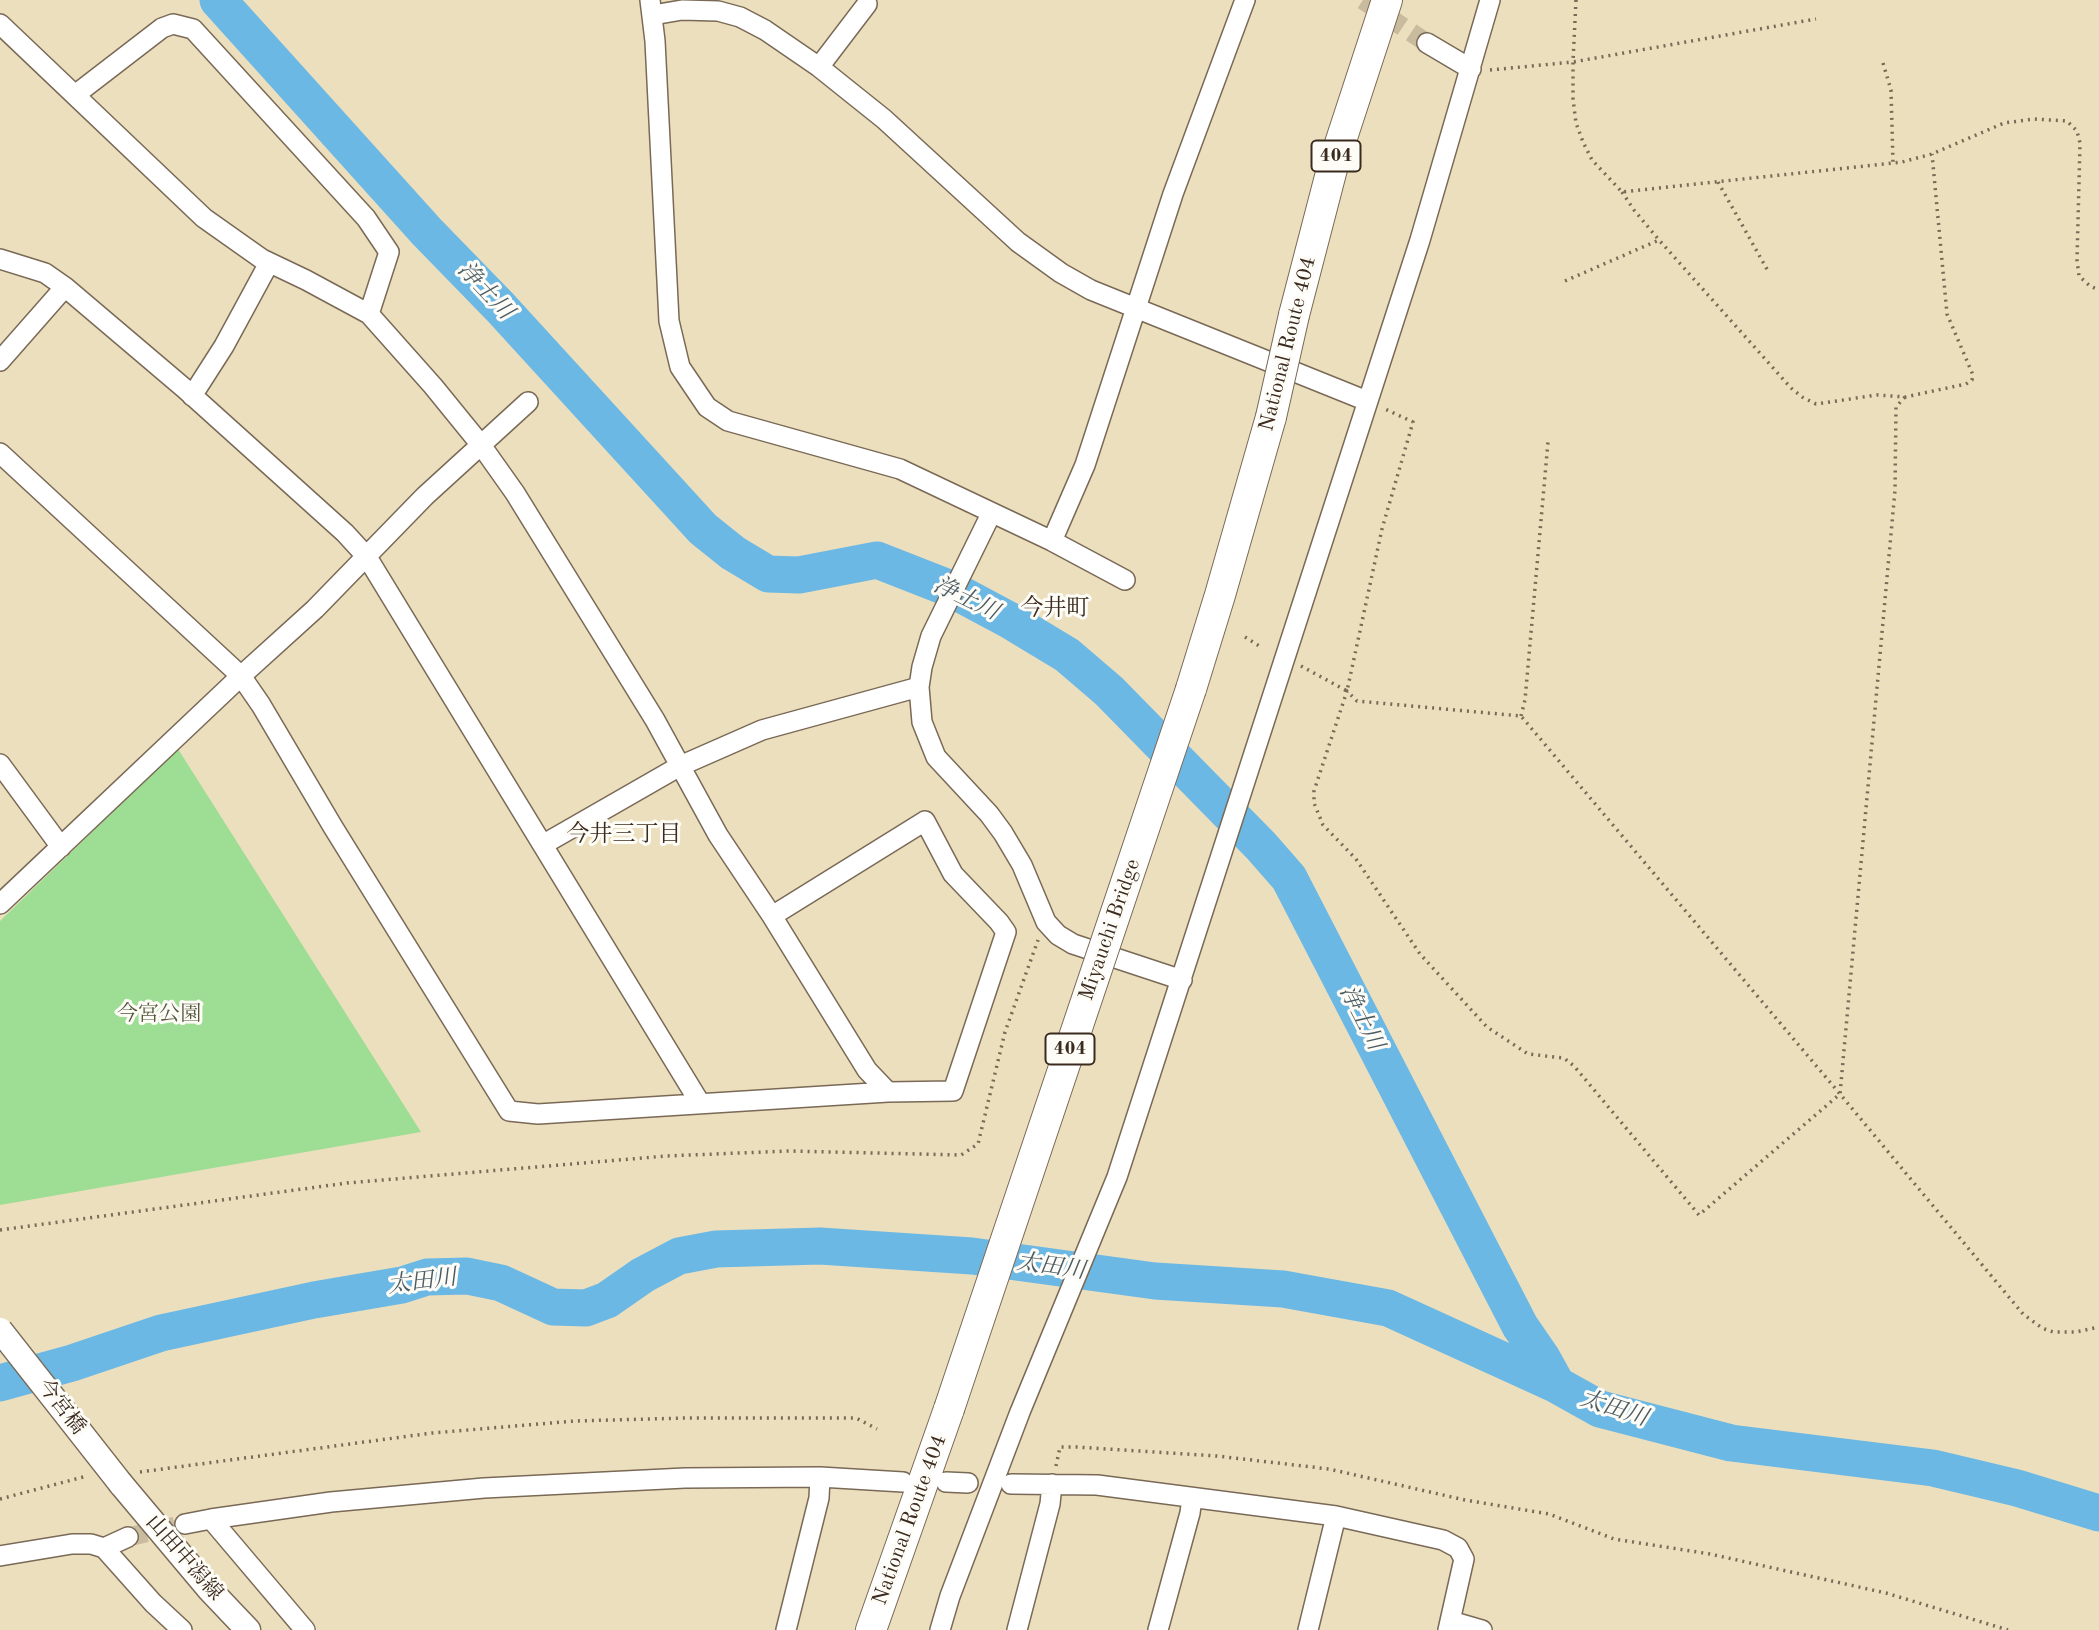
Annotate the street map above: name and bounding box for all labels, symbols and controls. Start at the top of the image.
road number: 404 [1312,140,1360,172]
street label: National Route 404 [1254,254,1322,434]
water label: 浄土川 [451,256,519,326]
water label: 浄土川 [929,571,1003,627]
district label: 今井町 [1021,595,1089,623]
district label: 今井三丁目 [567,821,681,849]
street label: Miyauchi Bridge [1074,856,1146,1004]
water label: 浄土川 [1333,981,1389,1055]
park label: 今宮公園 [117,1001,201,1027]
road number: 404 [1046,1034,1094,1064]
water label: 太田川 [1015,1249,1087,1285]
water label: 太田川 [386,1264,458,1300]
street label: 今宮橋 [32,1374,90,1440]
water label: 太田川 [1577,1385,1651,1433]
street label: National Route 404 [867,1431,953,1609]
street label: 山田中潟線 [140,1510,228,1606]

